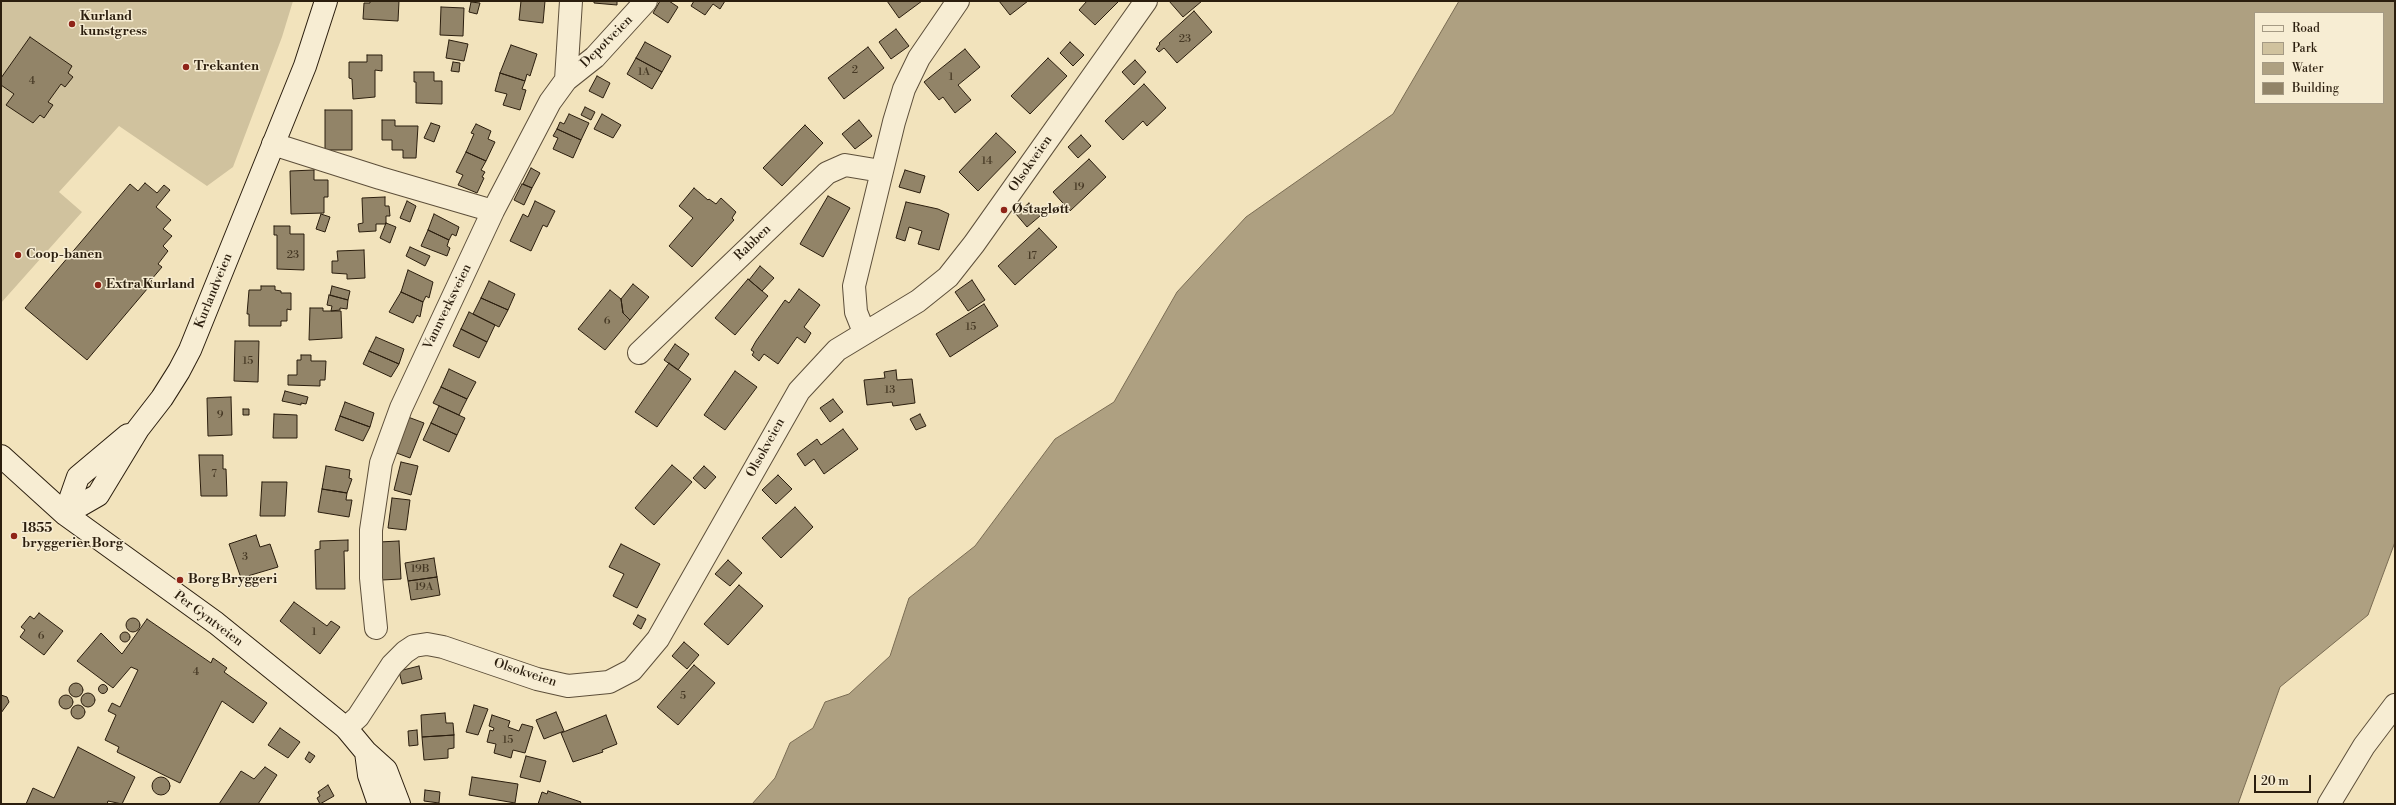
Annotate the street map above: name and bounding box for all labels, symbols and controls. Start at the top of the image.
place label: Kurland kunstgress [80,9,147,40]
legend [2254,12,2384,104]
street label: Depotveien [578,13,636,71]
marker: Kurland kunstgress [67,19,77,29]
text: Road [2292,21,2320,36]
house number: 23 [1179,32,1191,46]
text: Park [2292,41,2317,56]
place label: Trekanten [194,59,259,75]
text: Water [2292,61,2324,76]
marker: Trekanten [181,62,191,72]
house number: 2 [852,63,858,77]
house number: 1A [638,65,650,79]
house number: 1 [949,70,953,84]
house number: 4 [29,74,35,88]
text: Building [2292,81,2339,96]
street label: Olsokveien [1006,133,1056,195]
house number: 14 [982,154,992,168]
house number: 19 [1073,180,1085,194]
place label: Østagløtt [1012,202,1069,218]
marker: Østagløtt [999,205,1009,215]
street label: Rabben [731,222,775,264]
place label: Coop-banen [26,247,102,263]
house number: 23 [287,248,299,262]
house number: 17 [1027,249,1037,263]
marker: Coop-banen [13,250,23,260]
street label: Kurlandveien [192,251,236,331]
street label: Vannverksveien [421,262,475,352]
place label: Extra Kurland [106,277,195,293]
marker: Extra Kurland [93,280,103,290]
house number: 6 [604,314,610,328]
house number: 15 [966,320,976,334]
house number: 15 [243,354,253,368]
house number: 13 [885,383,895,397]
house number: 9 [217,408,223,422]
street label: Olsokveien [743,416,789,480]
house number: 7 [211,467,217,481]
place label: 1855 bryggerier Borg [22,521,123,552]
marker: 1855 bryggerier Borg [9,531,19,541]
house number: 3 [242,550,248,564]
house number: 19B [411,562,429,576]
place label: Borg Bryggeri [188,572,277,588]
marker: Borg Bryggeri [175,575,185,585]
house number: 19A [415,580,433,594]
street label: Per Gyntveien [170,588,246,650]
house number: 1 [312,625,316,639]
house number: 6 [38,629,44,643]
street label: Olsokveien [492,656,558,690]
house number: 4 [193,665,199,679]
house number: 5 [680,689,686,703]
house number: 15 [503,733,513,747]
scale bar [2256,767,2313,793]
text: 20 m [2261,774,2289,789]

